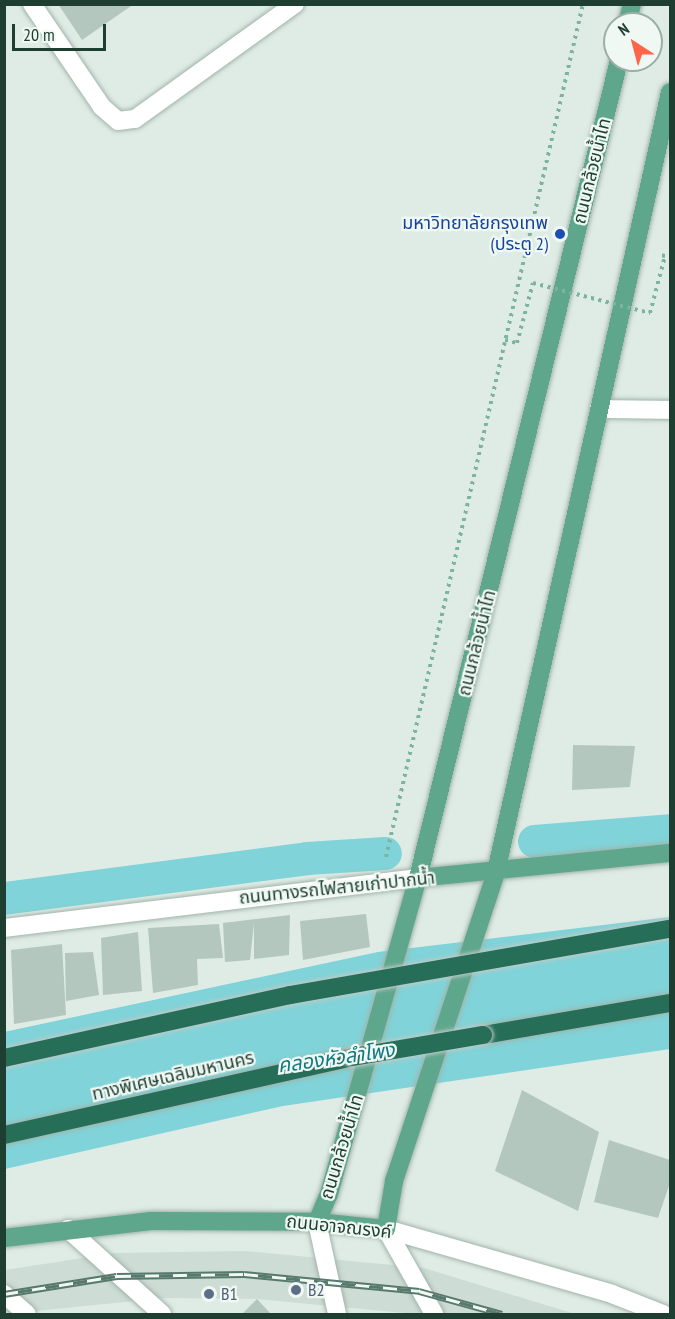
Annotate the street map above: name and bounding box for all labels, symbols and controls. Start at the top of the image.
scale bar [15,12,110,50]
north arrow [603,12,663,72]
text: N [614,18,633,40]
text: 20 m [23,23,55,46]
street label: ถนนกล้วยน้ำไท [568,116,616,226]
place label: มหาวิทยาลัยกรุงเทพ (ประตู 2) [402,213,548,256]
marker: มหาวิทยาลัยกรุงเทพ (ประตู 2) [553,227,567,241]
street label: ถนนกล้วยน้ำไท [453,588,501,698]
street label: ถนนทางรถไฟสายเก่าปากน้ำ [238,867,436,909]
water label: คลองหัวลำโพง [276,1038,396,1078]
street label: ทางพิเศษเฉลิมมหานคร [90,1047,256,1105]
street label: ถนนกล้วยน้ำไท [316,1092,368,1202]
street label: ถนนอาจณรงค์ [285,1211,393,1243]
place label: B2 [308,1279,325,1301]
place label: B1 [221,1283,238,1305]
marker: B2 [289,1283,303,1297]
marker: B1 [202,1287,216,1301]

